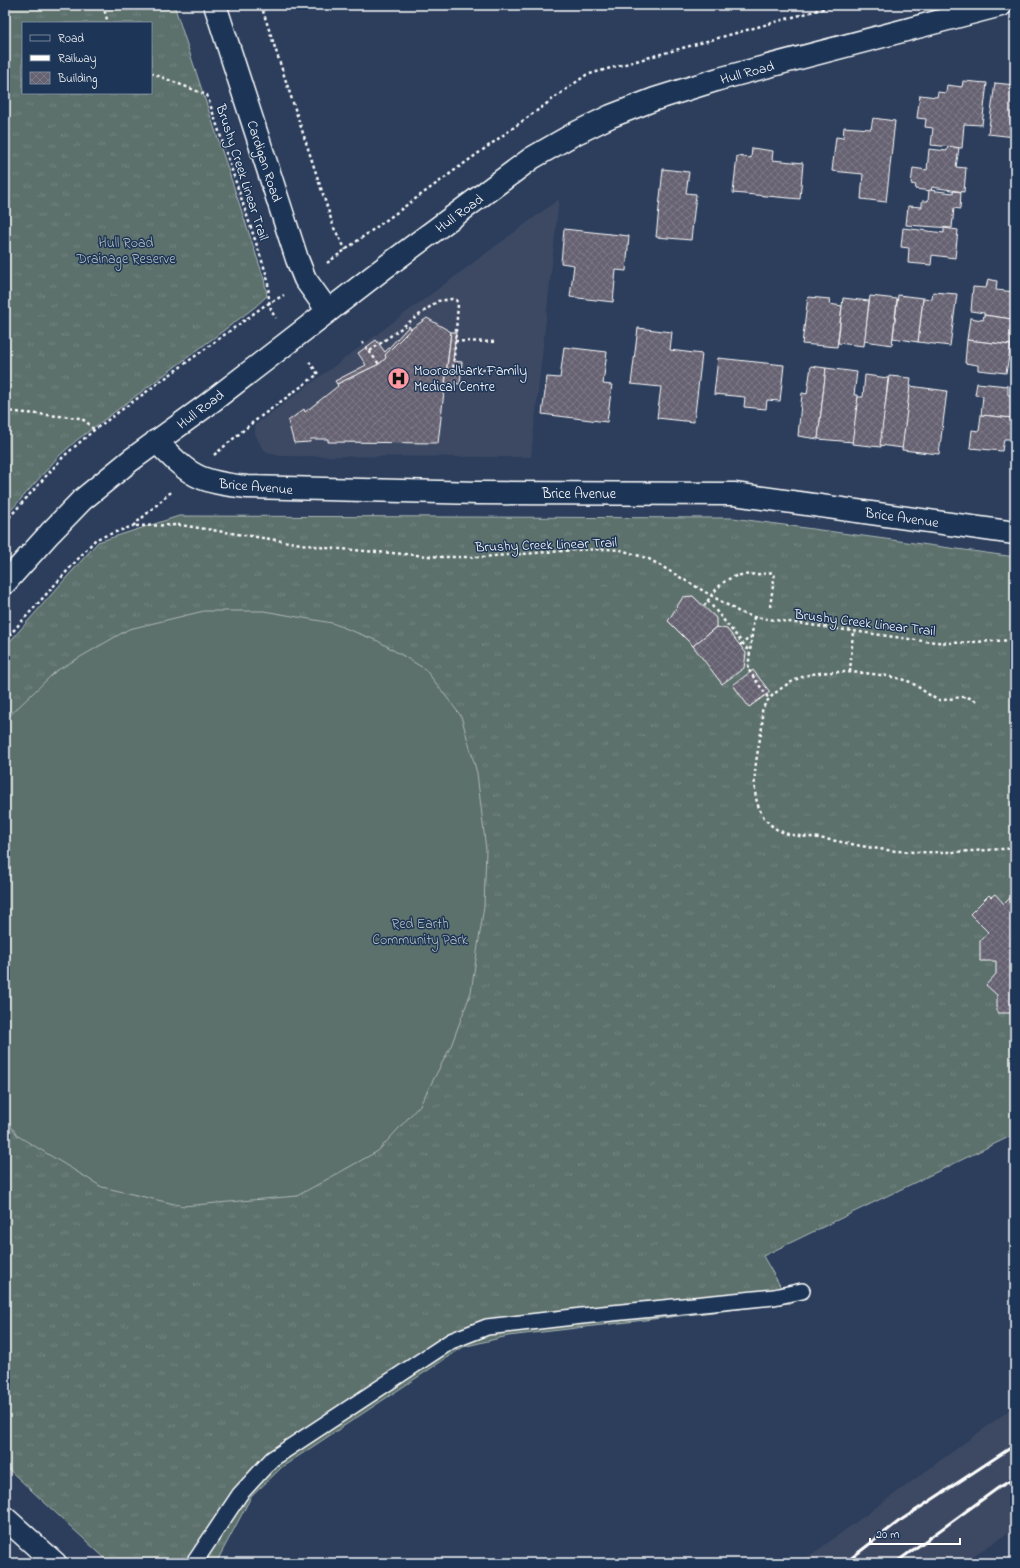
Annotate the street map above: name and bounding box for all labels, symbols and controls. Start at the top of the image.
legend [22,22,152,94]
text: Road [58,30,84,48]
text: Railway [58,50,97,69]
street label: Hull Road [718,56,777,91]
text: Building [57,70,97,89]
street label: Brushy Creek Linear Trail [208,101,274,244]
street label: Cardigan Road [240,118,287,205]
street label: Hull Road [432,190,488,239]
park label: Hull Road Drainage Reserve [75,233,176,271]
place label: Mooroolbark Family Medical Centre [414,361,527,398]
hospital icon: Mooroolbark Family Medical Centre [385,365,411,391]
street label: Hull Road [173,385,229,435]
street label: Brice Avenue [217,474,294,501]
street label: Brice Avenue [541,484,617,505]
street label: Brice Avenue [863,503,941,534]
street label: Brushy Creek Linear Trail [474,533,617,560]
street label: Brushy Creek Linear Trail [792,604,937,644]
park label: Red Earth Community Park [372,914,469,952]
scale bar [870,1520,960,1546]
text: 20 m [876,1526,899,1544]

